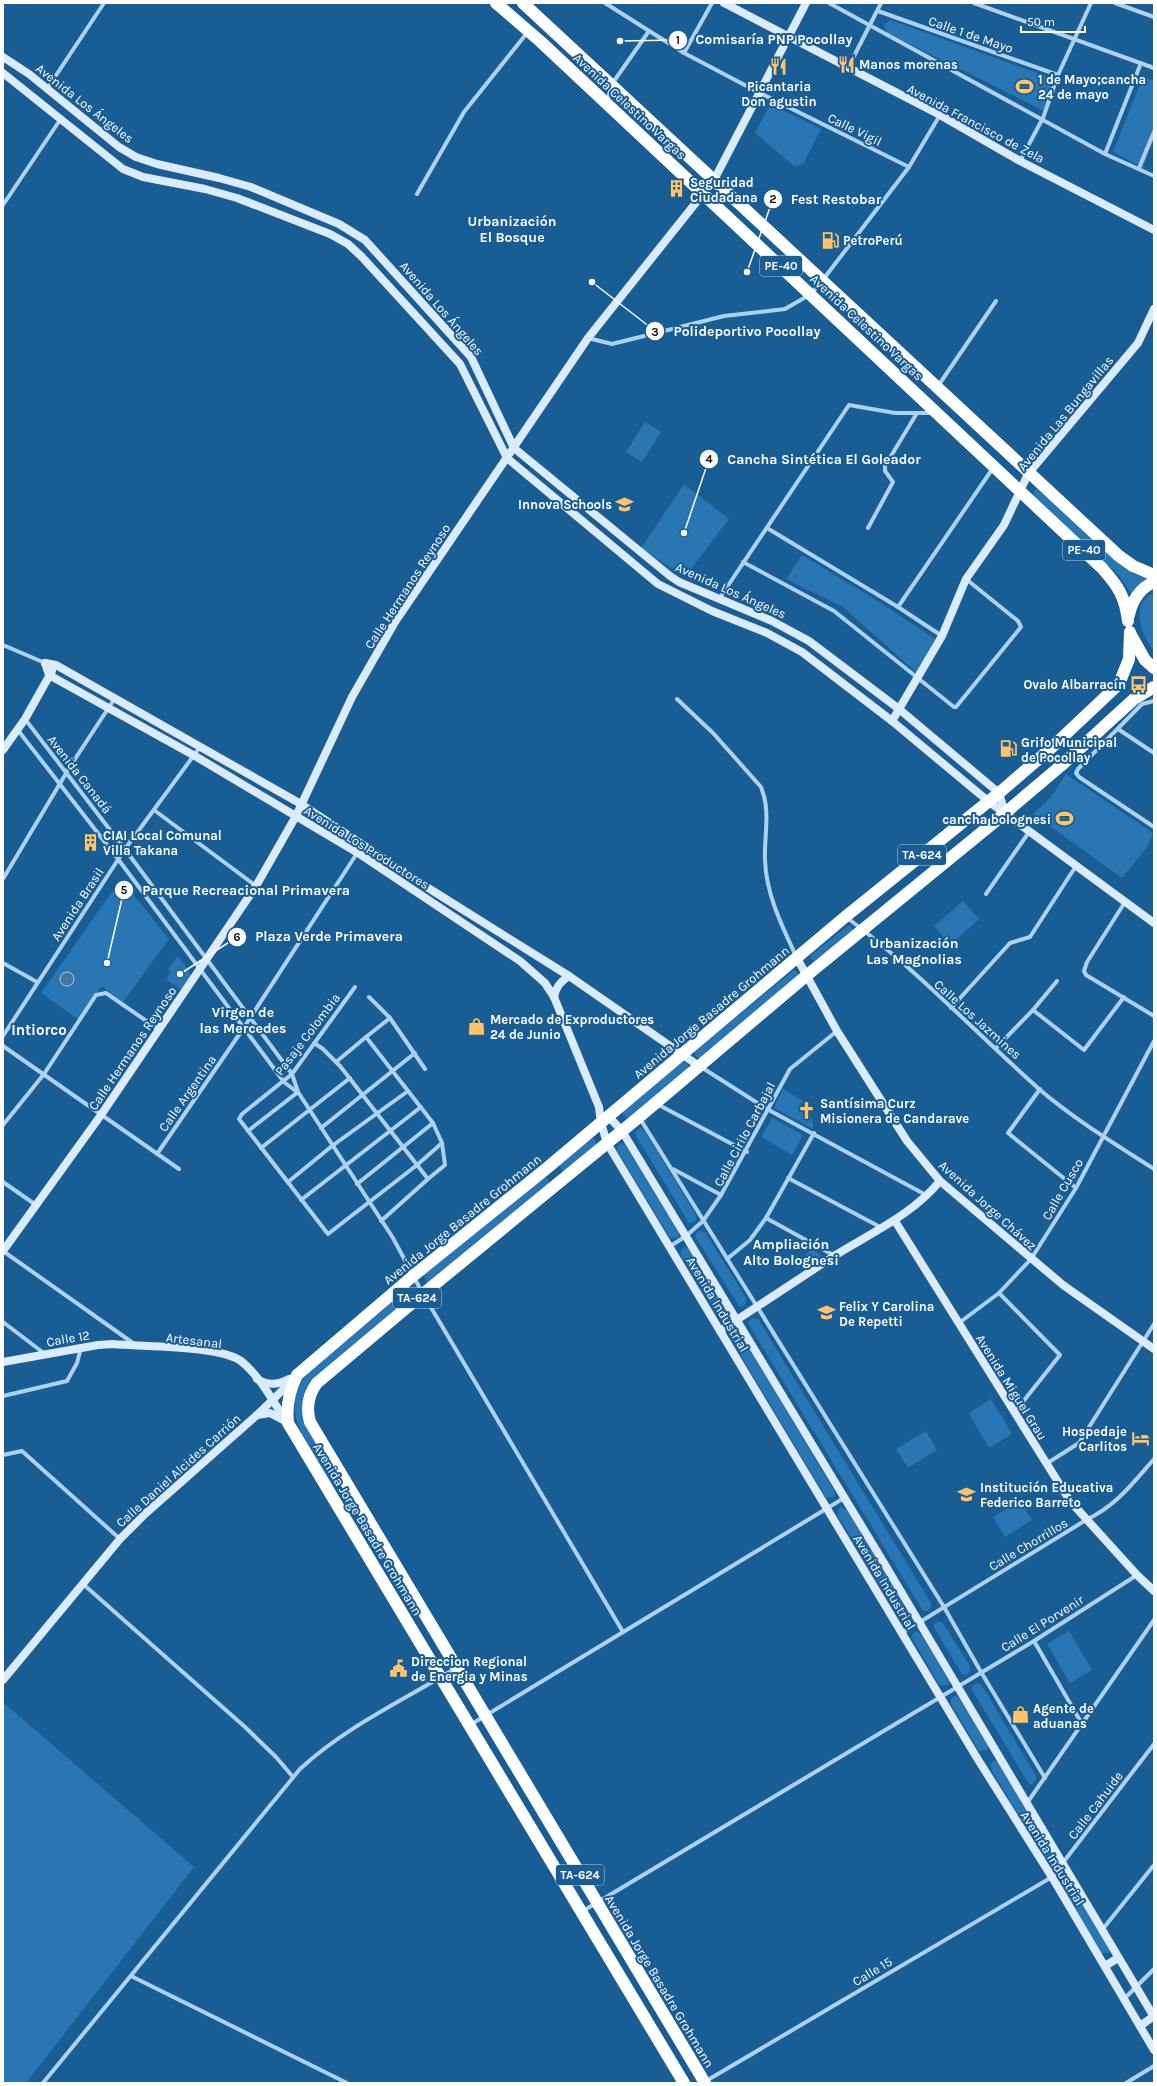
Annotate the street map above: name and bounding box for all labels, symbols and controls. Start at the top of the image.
scale bar [1021,8,1085,34]
street label: Calle 1 de Mayo [927,13,1015,56]
text: 50 m [1027,15,1055,29]
callout: Comisaría PNP Pocollay [668,27,861,53]
text: Comisaría PNP Pocollay [695,31,853,48]
text: 1 [676,33,680,47]
street label: Avenida Celestino Vargas [570,50,689,163]
restaurant icon: Manos morenas [836,54,856,74]
restaurant icon: Picantaria Don agustin [769,57,789,77]
place label: Manos morenas [859,57,958,72]
street label: Avenida Los Ángeles [33,59,138,146]
place label: 1 de Mayo;cancha 24 de mayo [1038,72,1146,102]
sports icon: 1 de Mayo;cancha 24 de mayo [1015,76,1035,96]
place label: Picantaria Don agustin [741,79,817,109]
street label: Avenida Francisco de Zela [904,81,1047,166]
street label: Calle Vigil [825,110,884,149]
place label: Seguridad Ciudadana [690,175,758,205]
building icon: Seguridad Ciudadana [667,179,687,199]
callout: Fest Restobar [763,186,890,212]
text: Fest Restobar [791,191,882,208]
text: 2 [769,192,777,206]
district label: Urbanización El Bosque [467,213,557,246]
fuel station icon: PetroPerú [820,230,840,250]
place label: PetroPerú [843,233,903,248]
road number: PE-40 [760,256,802,276]
street label: Avenida Los Ángeles [397,257,488,359]
street label: Avenida Celestino Vargas [807,271,926,384]
callout: Polideportivo Pocollay [645,318,828,344]
text: Polideportivo Pocollay [674,323,820,340]
text: 3 [651,325,659,339]
street label: Avenida Las Bungavillas [1015,353,1116,474]
callout: Cancha Sintética El Goleador [699,446,929,472]
text: Cancha Sintética El Goleador [727,451,921,468]
text: 4 [705,452,713,466]
school or university icon: Innova Schools [615,494,635,514]
place label: Innova Schools [518,497,612,512]
street label: Calle Hermanos Reynoso [361,521,453,652]
road number: PE-40 [1063,540,1105,560]
street label: Avenida Los Ángeles [673,557,789,622]
bus stop icon: Ovalo Albarracín [1129,674,1149,694]
place label: Ovalo Albarracín [1023,677,1126,692]
street label: Avenida Canadá [44,732,115,816]
place label: Grifo Municipal de Pocollay [1021,735,1117,765]
fuel station icon: Grifo Municipal de Pocollay [998,739,1018,759]
street label: Avenida Los Productores [301,803,432,892]
sports icon: cancha bolognesi [1054,809,1074,829]
place label: cancha bolognesi [942,812,1051,827]
place label: CIAI Local Comunal Villa Takana [103,828,222,858]
building icon: CIAI Local Comunal Villa Takana [80,832,100,852]
road number: TA-624 [898,845,946,865]
street label: Avenida Brasil [48,865,107,944]
callout: Parque Recreacional Primavera [114,877,358,903]
text: Parque Recreacional Primavera [142,882,350,899]
text: 5 [121,883,128,897]
callout: Plaza Verde Primavera [227,924,411,950]
text: Plaza Verde Primavera [255,928,403,945]
text: 6 [233,930,241,944]
district label: Urbanización Las Magnolias [866,935,962,968]
street label: Avenida Jorge Basadre Grohmann [631,943,792,1082]
street label: Calle Los Jazmines [931,977,1024,1062]
street label: Calle Hermanos Reynoso [85,984,179,1113]
street label: Pasaje Colombia [272,990,343,1078]
district label: Virgen de las Mercedes [200,1004,286,1037]
place label: Mercado de Exproductores 24 de Junio [490,1012,654,1042]
shop icon: Mercado de Exproductores 24 de Junio [467,1016,487,1036]
district label: Intiorco [11,1021,67,1039]
street label: Calle Argentina [156,1052,219,1134]
street label: Calle Cirilo Carbajal [711,1080,778,1189]
place label: Santísima Curz Misionera de Candarave [820,1096,969,1126]
church icon: Santísima Curz Misionera de Candarave [797,1100,817,1120]
street label: Avenida Jorge Basadre Grohmann [380,1151,544,1288]
street label: Calle Cusco [1039,1156,1086,1223]
street label: Avenida Jorge Chávez [936,1158,1040,1253]
district label: Ampliación Alto Bolognesi [743,1236,839,1269]
street label: Avenida Industrial [683,1254,752,1355]
road number: TA-624 [393,1288,441,1308]
place label: Felix Y Carolina De Repetti [839,1299,934,1329]
school or university icon: Felix Y Carolina De Repetti [816,1303,836,1323]
street label: Calle 12 [45,1327,91,1350]
street label: Artesanal [165,1330,223,1351]
street label: Avenida Miguel Grau [973,1332,1050,1443]
street label: Calle Daniel Alcides Carrión [113,1410,244,1530]
place label: Hospedaje Carlitos [1062,1424,1127,1454]
hotel icon: Hospedaje Carlitos [1130,1428,1150,1448]
street label: Avenida Jorge Basadre Grohmann [310,1440,425,1618]
place label: Institución Educativa Federico Barreto [980,1480,1113,1510]
school or university icon: Institución Educativa Federico Barreto [957,1484,977,1504]
street label: Calle Chorrillos [986,1515,1071,1574]
street label: Avenida Industrial [850,1532,919,1633]
street label: Calle El Porvenir [998,1592,1087,1655]
place label: Direccion Regional de Energia y Minas [411,1654,528,1684]
public building icon: Direccion Regional de Energia y Minas [388,1658,408,1678]
place label: Agente de aduanas [1033,1701,1094,1731]
shop icon: Agente de aduanas [1010,1705,1030,1725]
street label: Calle Cahuide [1065,1768,1126,1842]
street label: Avenida Industrial [1018,1808,1088,1908]
road number: TA-624 [556,1865,604,1885]
street label: Avenida Jorge Basadre Grohmann [602,1892,717,2070]
street label: Calle 15 [850,1954,895,1989]

